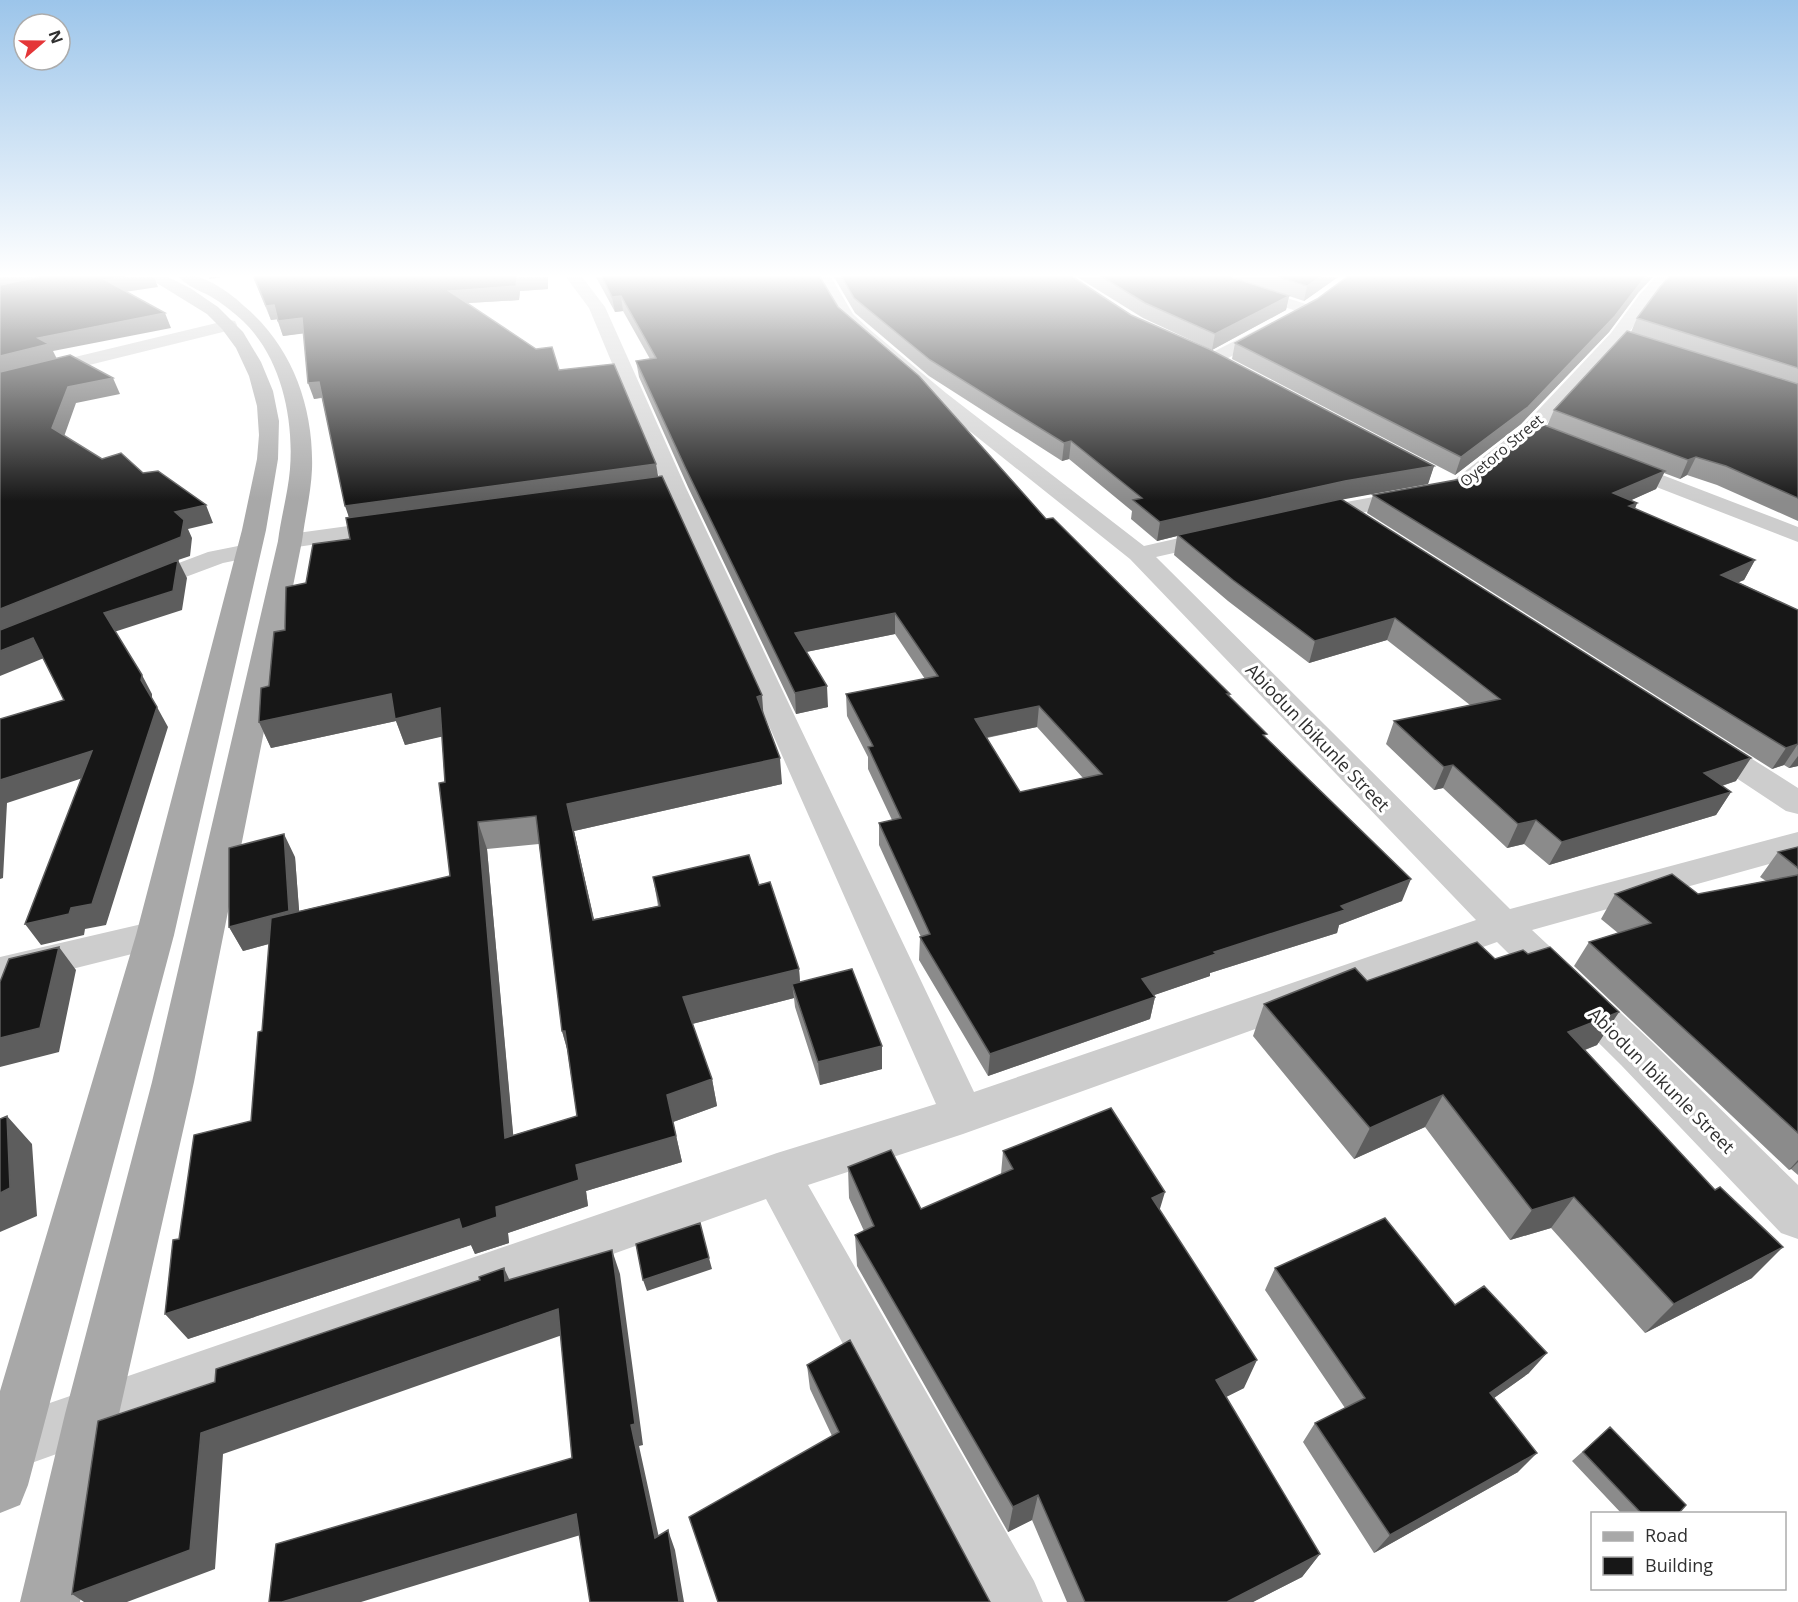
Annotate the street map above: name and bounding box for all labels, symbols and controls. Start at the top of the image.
north arrow [12,12,72,72]
text: N [44,27,69,47]
street label: Oyetoro Street [1455,409,1547,491]
street label: Abiodun Ibikunle Street [1241,658,1395,816]
street label: Abiodun Ibikunle Street [1584,1002,1740,1158]
legend [1591,1512,1786,1590]
text: Road [1645,1523,1688,1547]
text: Building [1645,1553,1713,1577]

